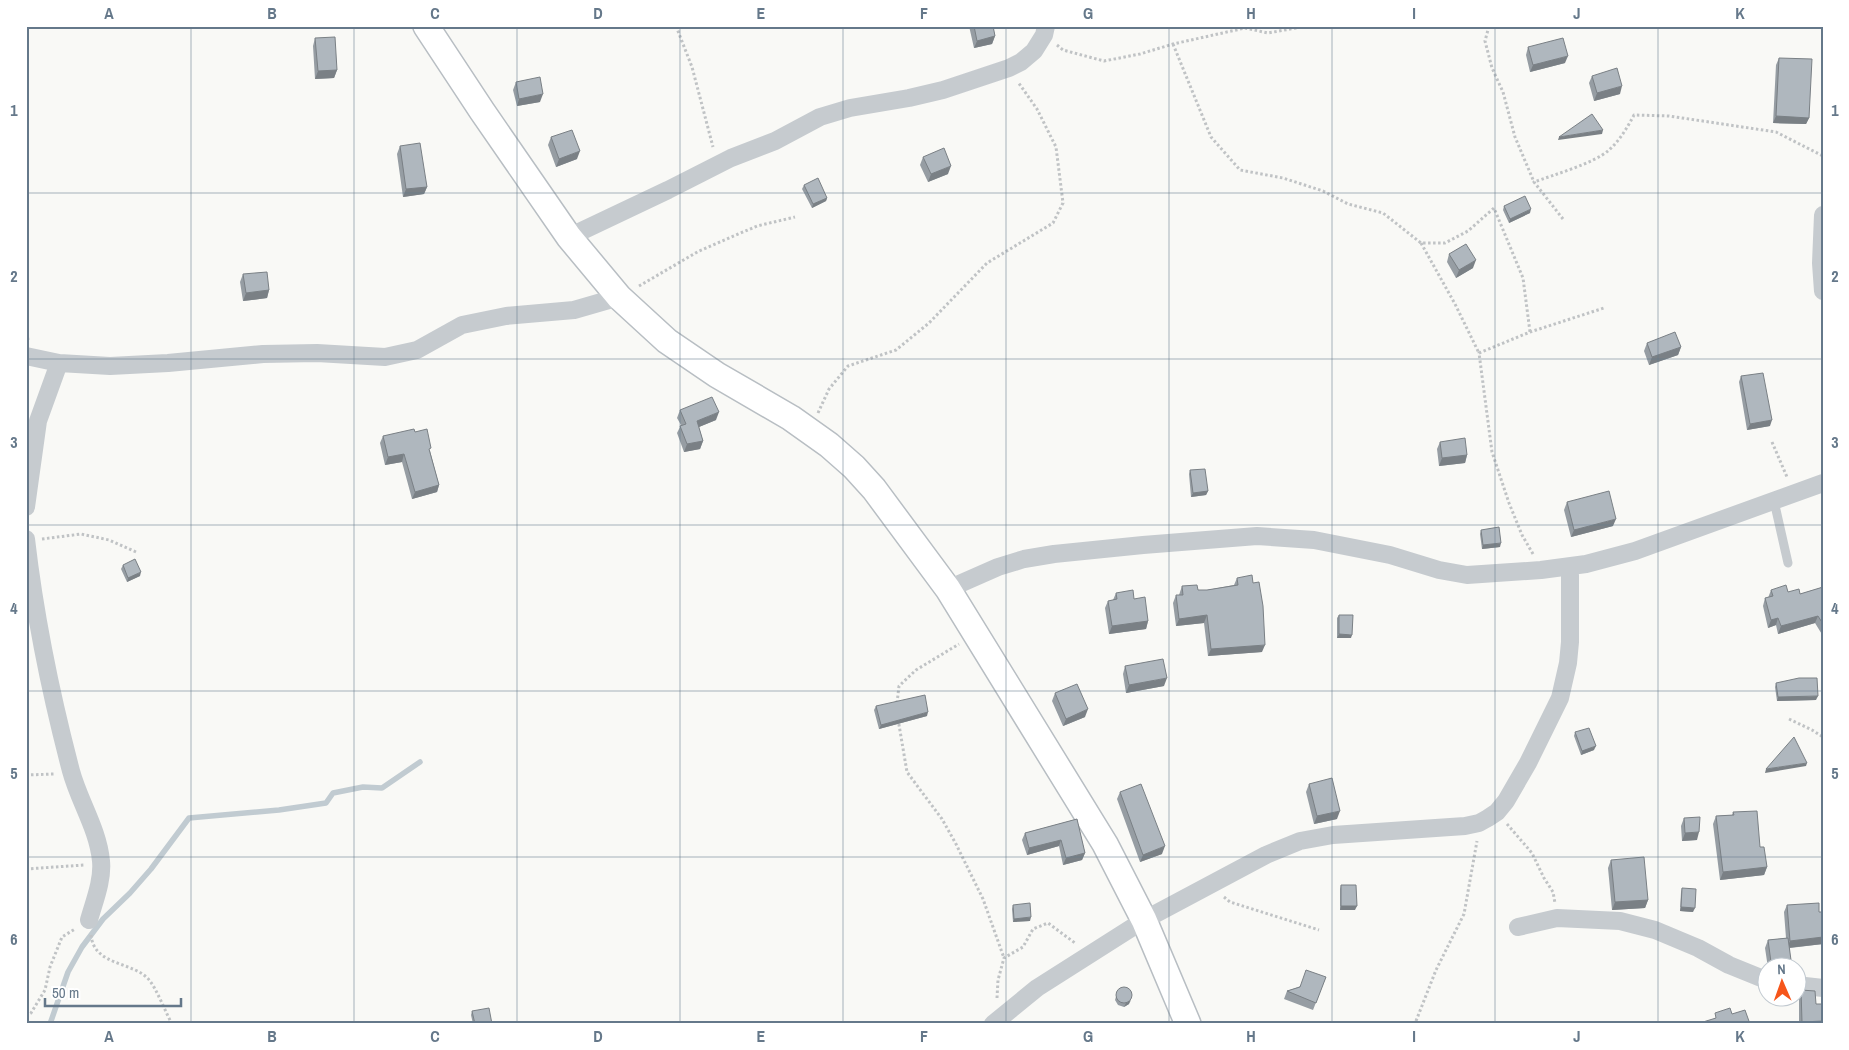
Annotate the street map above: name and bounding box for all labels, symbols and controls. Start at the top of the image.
text: A [104,2,114,24]
text: B [267,2,277,24]
text: C [430,2,440,24]
text: D [593,2,603,24]
text: E [757,2,766,24]
text: F [920,2,928,24]
text: G [1083,2,1093,24]
text: H [1246,2,1256,24]
text: I [1412,2,1416,24]
text: J [1573,2,1581,24]
text: K [1735,2,1745,24]
text: 1 [10,99,18,121]
text: 1 [1831,99,1839,121]
text: 2 [10,265,18,287]
text: 2 [1831,265,1839,287]
text: 3 [10,431,18,453]
text: 3 [1831,431,1839,453]
text: 4 [10,597,18,619]
text: 4 [1831,597,1839,619]
text: 5 [10,762,18,784]
text: 5 [1831,762,1839,784]
text: 6 [10,928,18,950]
text: 6 [1831,928,1839,950]
north arrow [1756,958,1806,1008]
text: N [1777,960,1786,978]
scale bar [45,975,181,1007]
text: 50 m [52,982,79,1003]
text: A [104,1025,114,1047]
text: B [267,1025,277,1047]
text: C [430,1025,440,1047]
text: D [593,1025,603,1047]
text: E [757,1025,766,1047]
text: F [920,1025,928,1047]
text: G [1083,1025,1093,1047]
text: H [1246,1025,1256,1047]
text: I [1412,1025,1416,1047]
text: J [1573,1025,1581,1047]
text: K [1735,1025,1745,1047]

